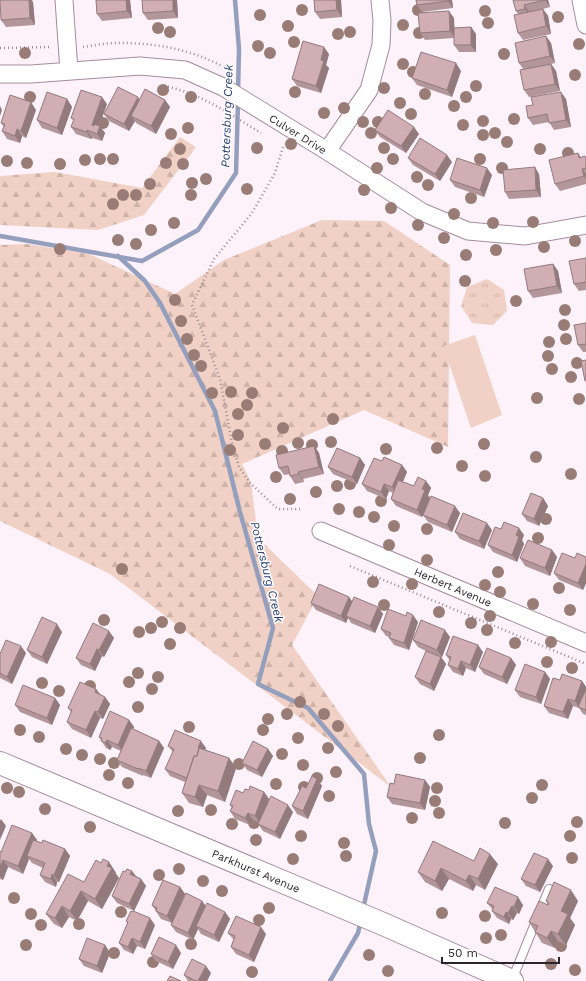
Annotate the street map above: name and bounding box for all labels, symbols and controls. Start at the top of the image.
water label: Pottersburg Creek [218,64,236,168]
street label: Culver Drive [267,112,329,157]
water label: Pottersburg Creek [248,520,286,624]
street label: Herbert Avenue [412,565,494,610]
street label: Parkhurst Avenue [210,847,302,896]
scale bar [442,939,559,965]
text: 50 m [448,946,478,960]

